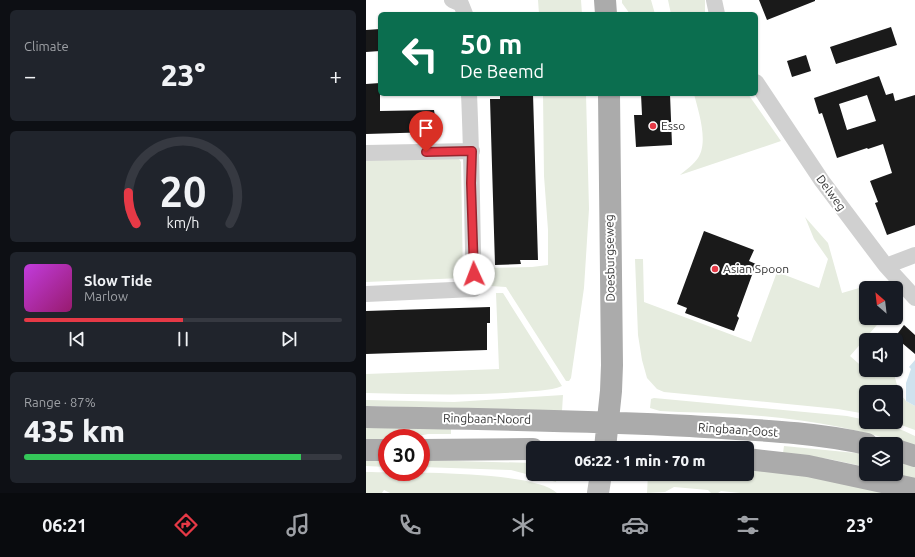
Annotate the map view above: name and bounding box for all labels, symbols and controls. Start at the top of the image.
icon: left [394,28,446,80]
text: 50 m [460,28,522,59]
text: Climate [24,39,69,53]
text: 23° [161,58,205,92]
text: De Beemd [460,61,544,81]
text: − [24,63,36,88]
text: + [330,63,342,88]
pin [409,111,443,152]
icon: arrive [415,117,437,139]
place label: Esso [661,119,685,132]
marker: Esso [648,121,658,131]
text: 20 [160,168,206,215]
street label: Delweg [814,172,849,213]
street label: Doesburgseweg [602,214,617,302]
text: km/h [167,215,199,231]
position arrow [453,253,495,295]
place label: Asian Spoon [723,262,789,275]
marker: Asian Spoon [710,264,720,274]
text: Slow Tide [84,272,152,289]
north arrow [859,281,903,325]
map controls [859,281,903,481]
text: Marlow [84,289,128,303]
icon: previous [66,328,88,350]
icon: pause [172,328,194,350]
icon: next [278,328,300,350]
button: sound [859,333,903,377]
button: search [859,385,903,429]
text: Range · 87% [24,395,96,409]
street label: Ringbaan-Noord [443,411,531,426]
text: 435 km [24,414,125,448]
street label: Ringbaan-Oost [698,420,779,439]
speed limit sign: 30 [378,429,430,481]
button: layers [859,437,903,481]
text: 06:22 · 1 min · 70 m [575,452,705,469]
icon: directions [172,511,200,539]
icon: music [284,511,312,539]
icon: phone [396,511,424,539]
icon: climate [509,511,537,539]
icon: car [621,511,649,539]
icon: filters [734,511,762,539]
text: 06:21 [42,515,87,535]
text: 23° [846,515,873,535]

